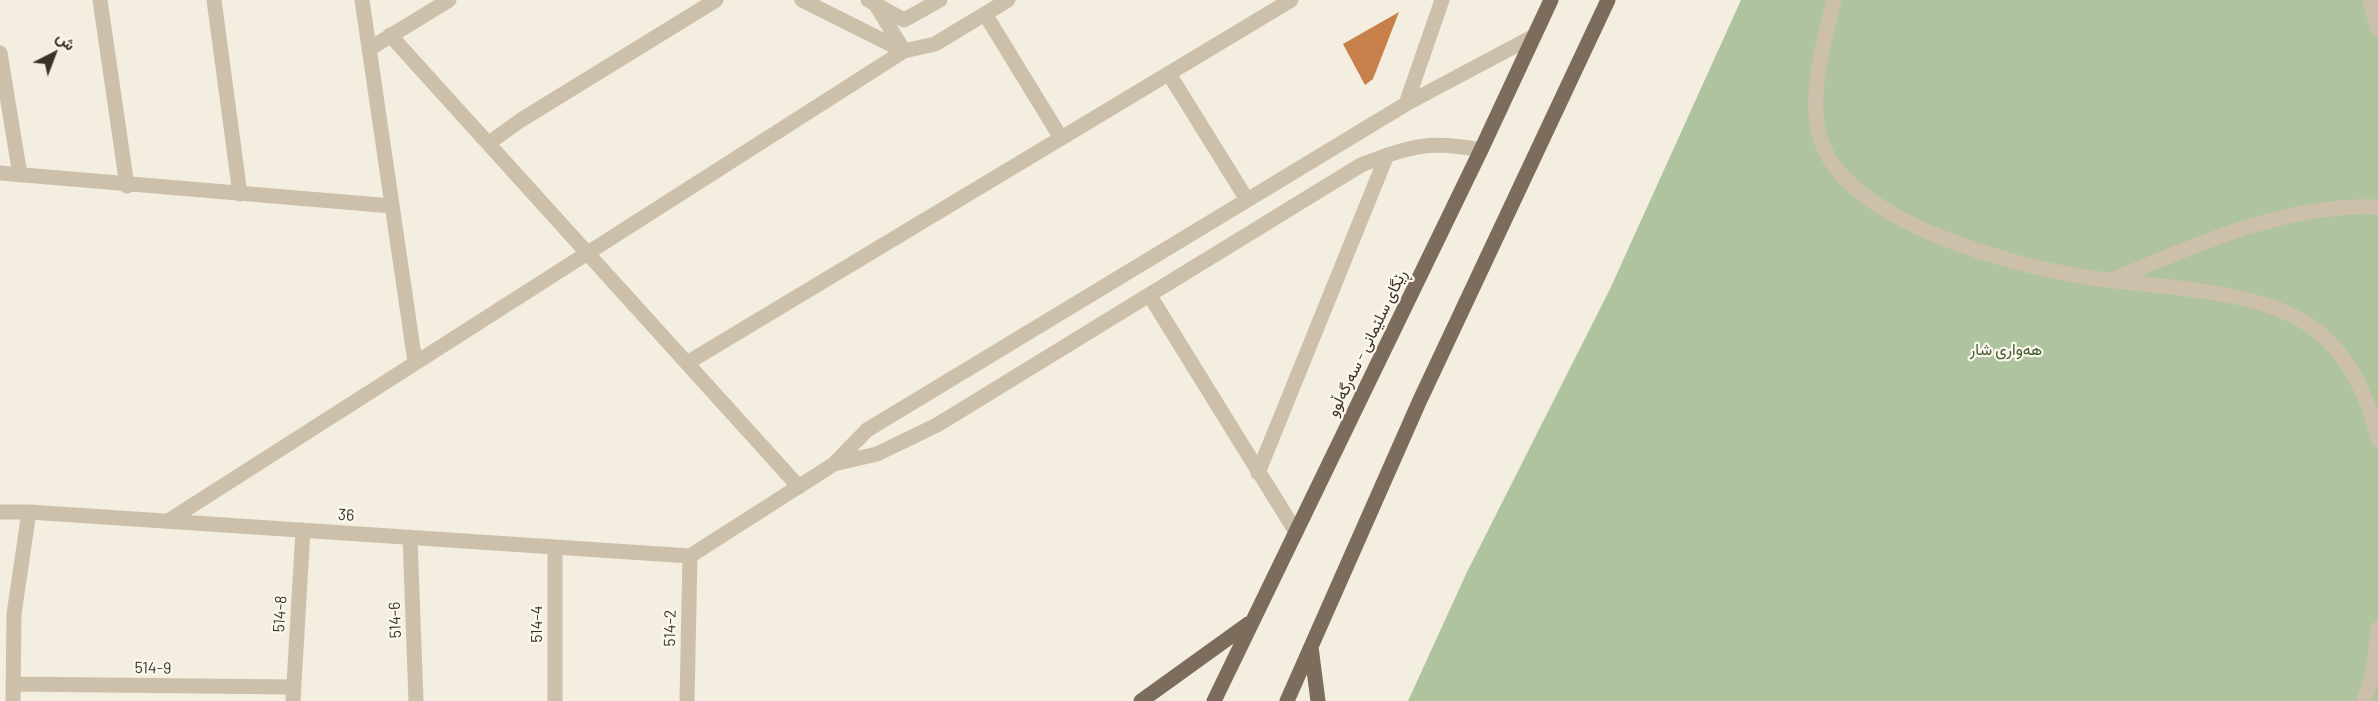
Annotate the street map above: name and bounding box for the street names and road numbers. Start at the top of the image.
street label: ڕێگای سلێمانی - سەرگەڵوو [1323,266,1411,420]
street label: 36 [337,505,355,525]
street label: 514-8 [269,595,291,633]
street label: 514-6 [385,601,405,639]
street label: 514-4 [527,605,547,643]
street label: 514-2 [660,609,680,647]
street label: 514-9 [134,658,172,678]

